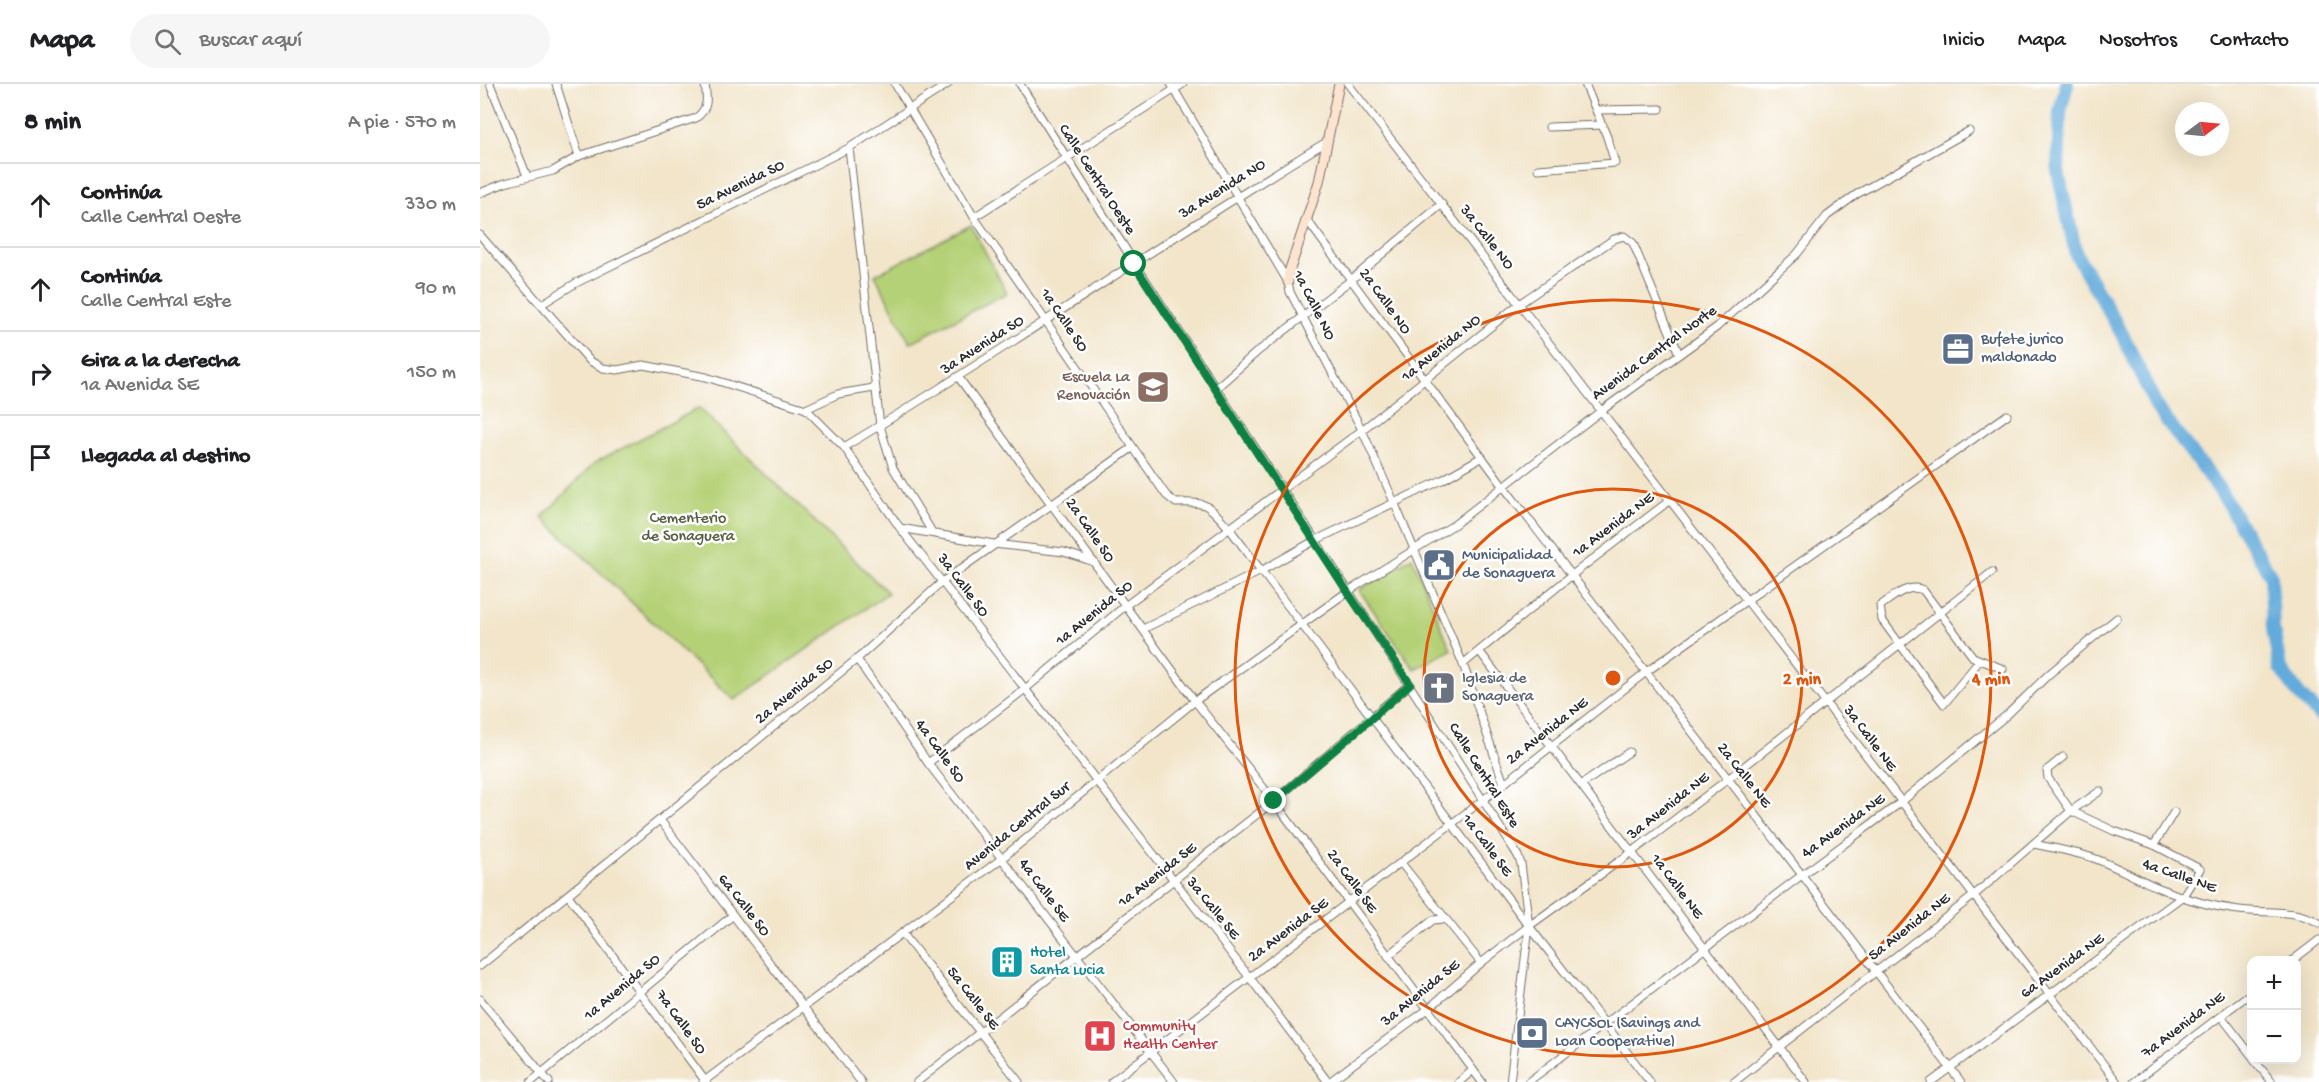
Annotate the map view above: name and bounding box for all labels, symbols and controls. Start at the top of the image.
search box [130,14,550,68]
text: Mapa [30,25,94,58]
icon: search [151,25,184,58]
text: Buscar aquí [199,28,302,54]
text: Inicio [1943,29,1985,54]
text: Mapa [2018,29,2066,54]
text: Nosotros [2099,29,2177,54]
text: Contacto [2210,29,2289,54]
north arrow [2175,102,2229,156]
text: 8 min [24,108,81,139]
text: A pie · 570 m [348,112,456,135]
street label: Calle Central Oeste [1053,121,1139,240]
street label: 5a Avenida SO [694,156,789,216]
street label: 3a Avenida NO [1175,156,1270,225]
text: Continúa [81,181,162,207]
icon: ahead [24,189,57,222]
text: 330 m [405,194,456,217]
street label: 3a Calle NO [1454,201,1518,275]
text: Calle Central Oeste [81,207,241,230]
route start [1120,250,1146,276]
text: Continúa [81,265,162,291]
street label: 2a Calle NO [1354,265,1415,339]
street label: 1a Calle NO [1287,267,1339,344]
icon: ahead [24,273,57,306]
text: 90 m [416,278,456,301]
street label: 1a Calle SO [1034,285,1091,357]
text: Calle Central Este [81,291,231,314]
street label: Avenida Central Norte [1589,302,1722,406]
street label: 1a Avenida NO [1398,311,1486,388]
street label: 3a Avenida SO [937,312,1029,381]
office icon: Bufete jurico maldonado [1940,331,1976,367]
place label: Bufete jurico maldonado [1980,331,2063,368]
text: Gira a la derecha [81,349,239,375]
icon: right [24,357,57,390]
text: 150 m [407,362,456,385]
place label: Escuela La Renovación [1057,369,1131,406]
school or university icon: Escuela La Renovación [1135,369,1171,405]
text: 1a Avenida SE [81,375,199,398]
icon: arrive [24,441,57,474]
text: Llegada al destino [81,444,251,470]
street label: 1a Avenida NE [1569,488,1659,564]
street label: 2a Calle SO [1060,495,1118,567]
park label: Cementerio de Sonaguera [641,510,736,547]
public building icon: Municipalidad de Sonaguera [1421,547,1457,583]
place label: Municipalidad de Sonaguera [1462,547,1556,584]
street label: 3a Calle SO [931,550,992,622]
street label: 1a Avenida SO [1052,577,1138,652]
street label: 2a Avenida SO [752,654,838,729]
centre of rings [1603,668,1623,688]
church icon: Iglesia de Sonaguera [1421,670,1457,706]
place label: Iglesia de Sonaguera [1462,670,1535,707]
text: 2 min [1783,670,1822,691]
text: 4 min [1971,670,2010,691]
street label: 2a Avenida NE [1503,693,1594,770]
street label: 3a Calle NE [1837,701,1901,777]
street label: 4a Calle SO [910,717,969,788]
street label: Calle Central Este [1443,720,1523,833]
street label: 2a Calle NE [1712,740,1775,813]
street label: 3a Avenida NE [1623,768,1715,846]
street label: Avenida Central Sur [961,777,1076,876]
route end [1260,787,1286,813]
street label: 4a Avenida NE [1799,790,1890,864]
street label: 1a Calle SE [1456,810,1516,882]
street label: 1a Avenida SE [1114,839,1202,913]
street label: 2a Calle SE [1321,846,1381,919]
street label: 1a Calle NE [1645,850,1707,924]
street label: 4a Calle NE [2139,855,2220,899]
street label: 4a Calle SE [1013,856,1074,927]
street label: 6a Calle SO [713,871,774,941]
street label: 3a Calle SE [1180,873,1244,945]
street label: 5a Avenida NE [1865,889,1956,966]
street label: 2a Avenida SE [1245,894,1334,967]
street label: 6a Avenida NE [2017,930,2109,1004]
building icon: Hotel Santa Lucia [989,944,1025,980]
place label: Hotel Santa Lucia [1030,944,1105,981]
street label: 1a Avenida SO [580,950,665,1026]
street label: 3a Avenida SE [1377,956,1465,1032]
map controls [2247,956,2301,1064]
button: + [2247,956,2301,1010]
street label: 5a Calle SE [941,964,1003,1035]
street label: 7a Calle SO [650,986,710,1059]
street label: 7a Avenida NE [2138,988,2230,1064]
button: − [2247,1010,2301,1064]
bank icon: CAYCSOL (Savings and Loan Cooperative) [1514,1015,1550,1051]
place label: CAYCSOL (Savings and Loan Cooperative) [1555,1015,1701,1052]
hospital icon: Community Health Center [1082,1018,1118,1054]
place label: Community Health Center [1123,1018,1218,1055]

